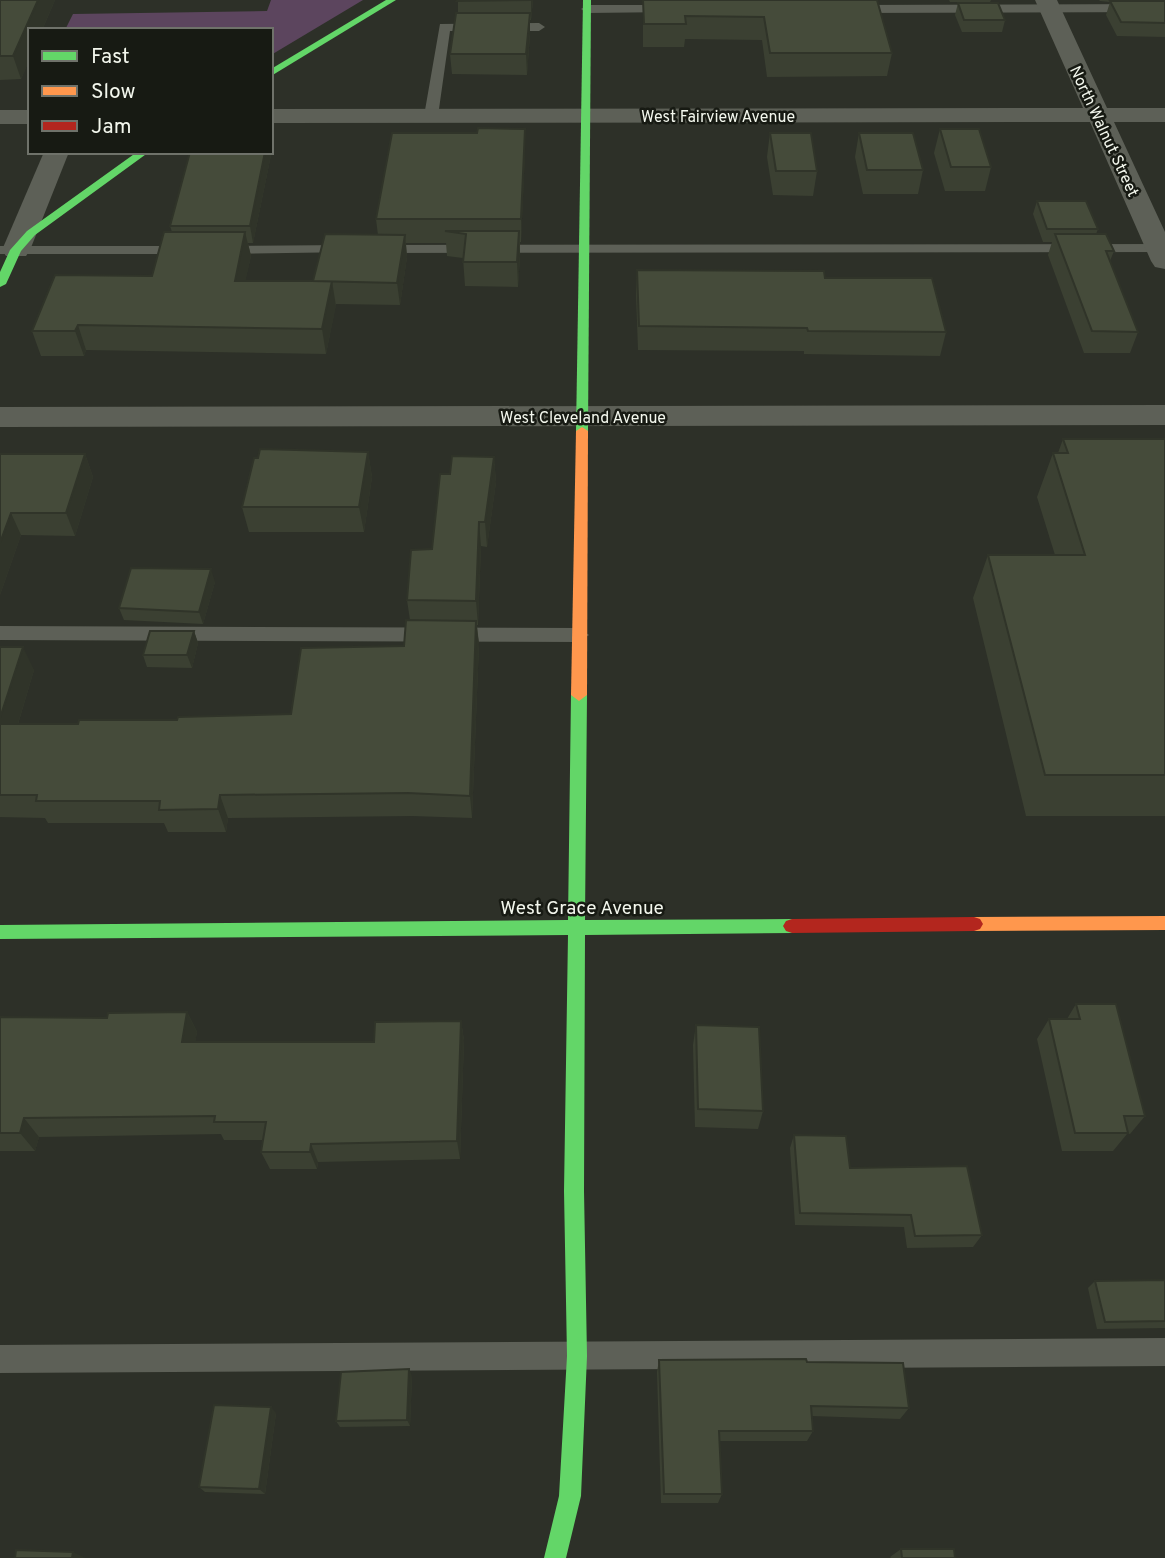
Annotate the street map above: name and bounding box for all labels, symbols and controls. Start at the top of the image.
legend [28,28,273,154]
text: Fast [91,44,130,71]
street label: North Walnut Street [1064,63,1142,201]
text: Slow [91,79,136,106]
street label: West Fairview Avenue [641,108,795,128]
text: Jam [91,114,132,141]
street label: West Cleveland Avenue [500,409,666,429]
street label: West Grace Avenue [500,897,664,921]

